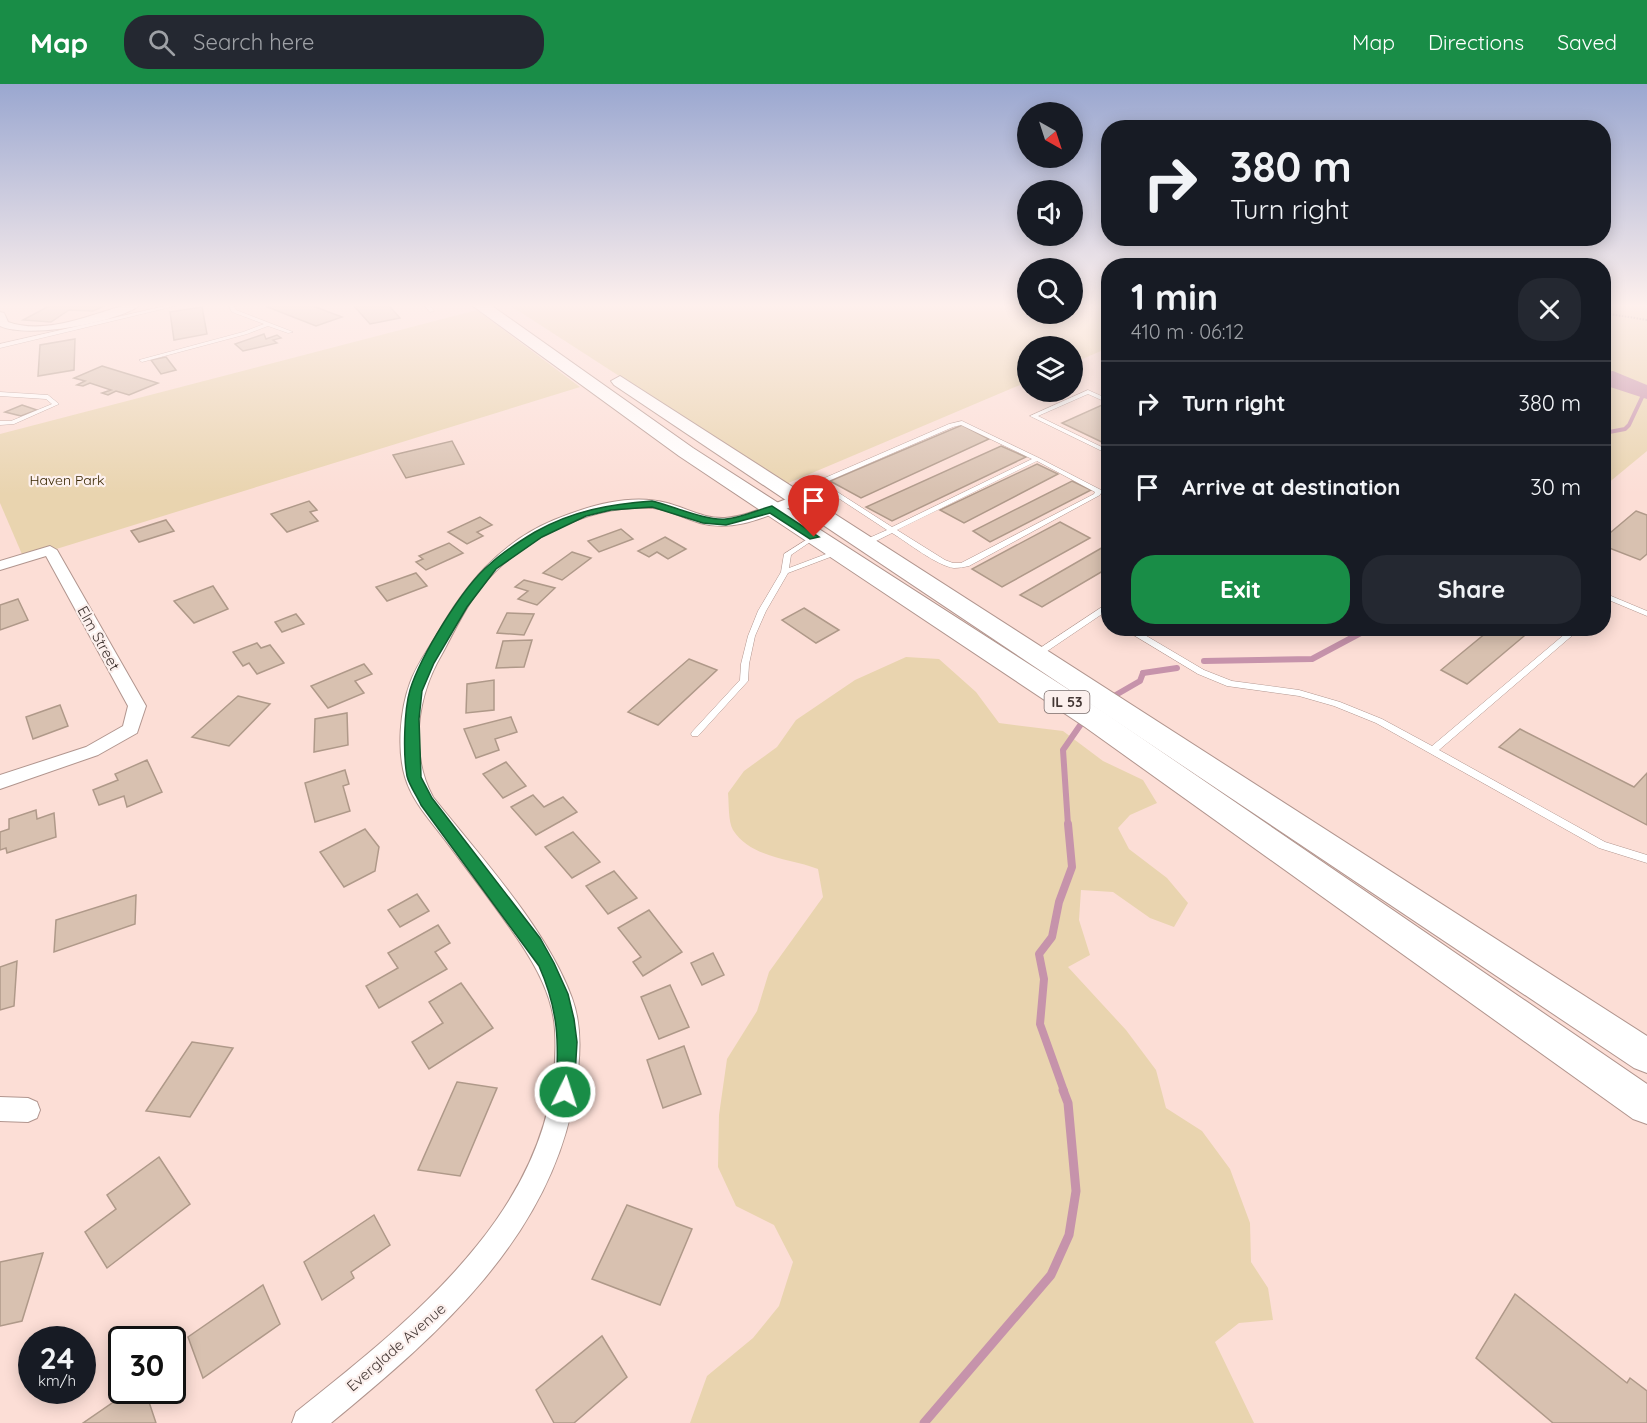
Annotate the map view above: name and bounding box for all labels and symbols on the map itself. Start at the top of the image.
north arrow [1017,102,1083,168]
park label: Haven Park [29,471,105,489]
pin [788,475,839,537]
street label: Elm Street [74,602,124,674]
road number: IL 53 [1044,691,1090,713]
position arrow [533,1060,597,1124]
street label: Everglade Avenue [343,1299,449,1395]
speed limit sign: 30 [108,1326,186,1404]

